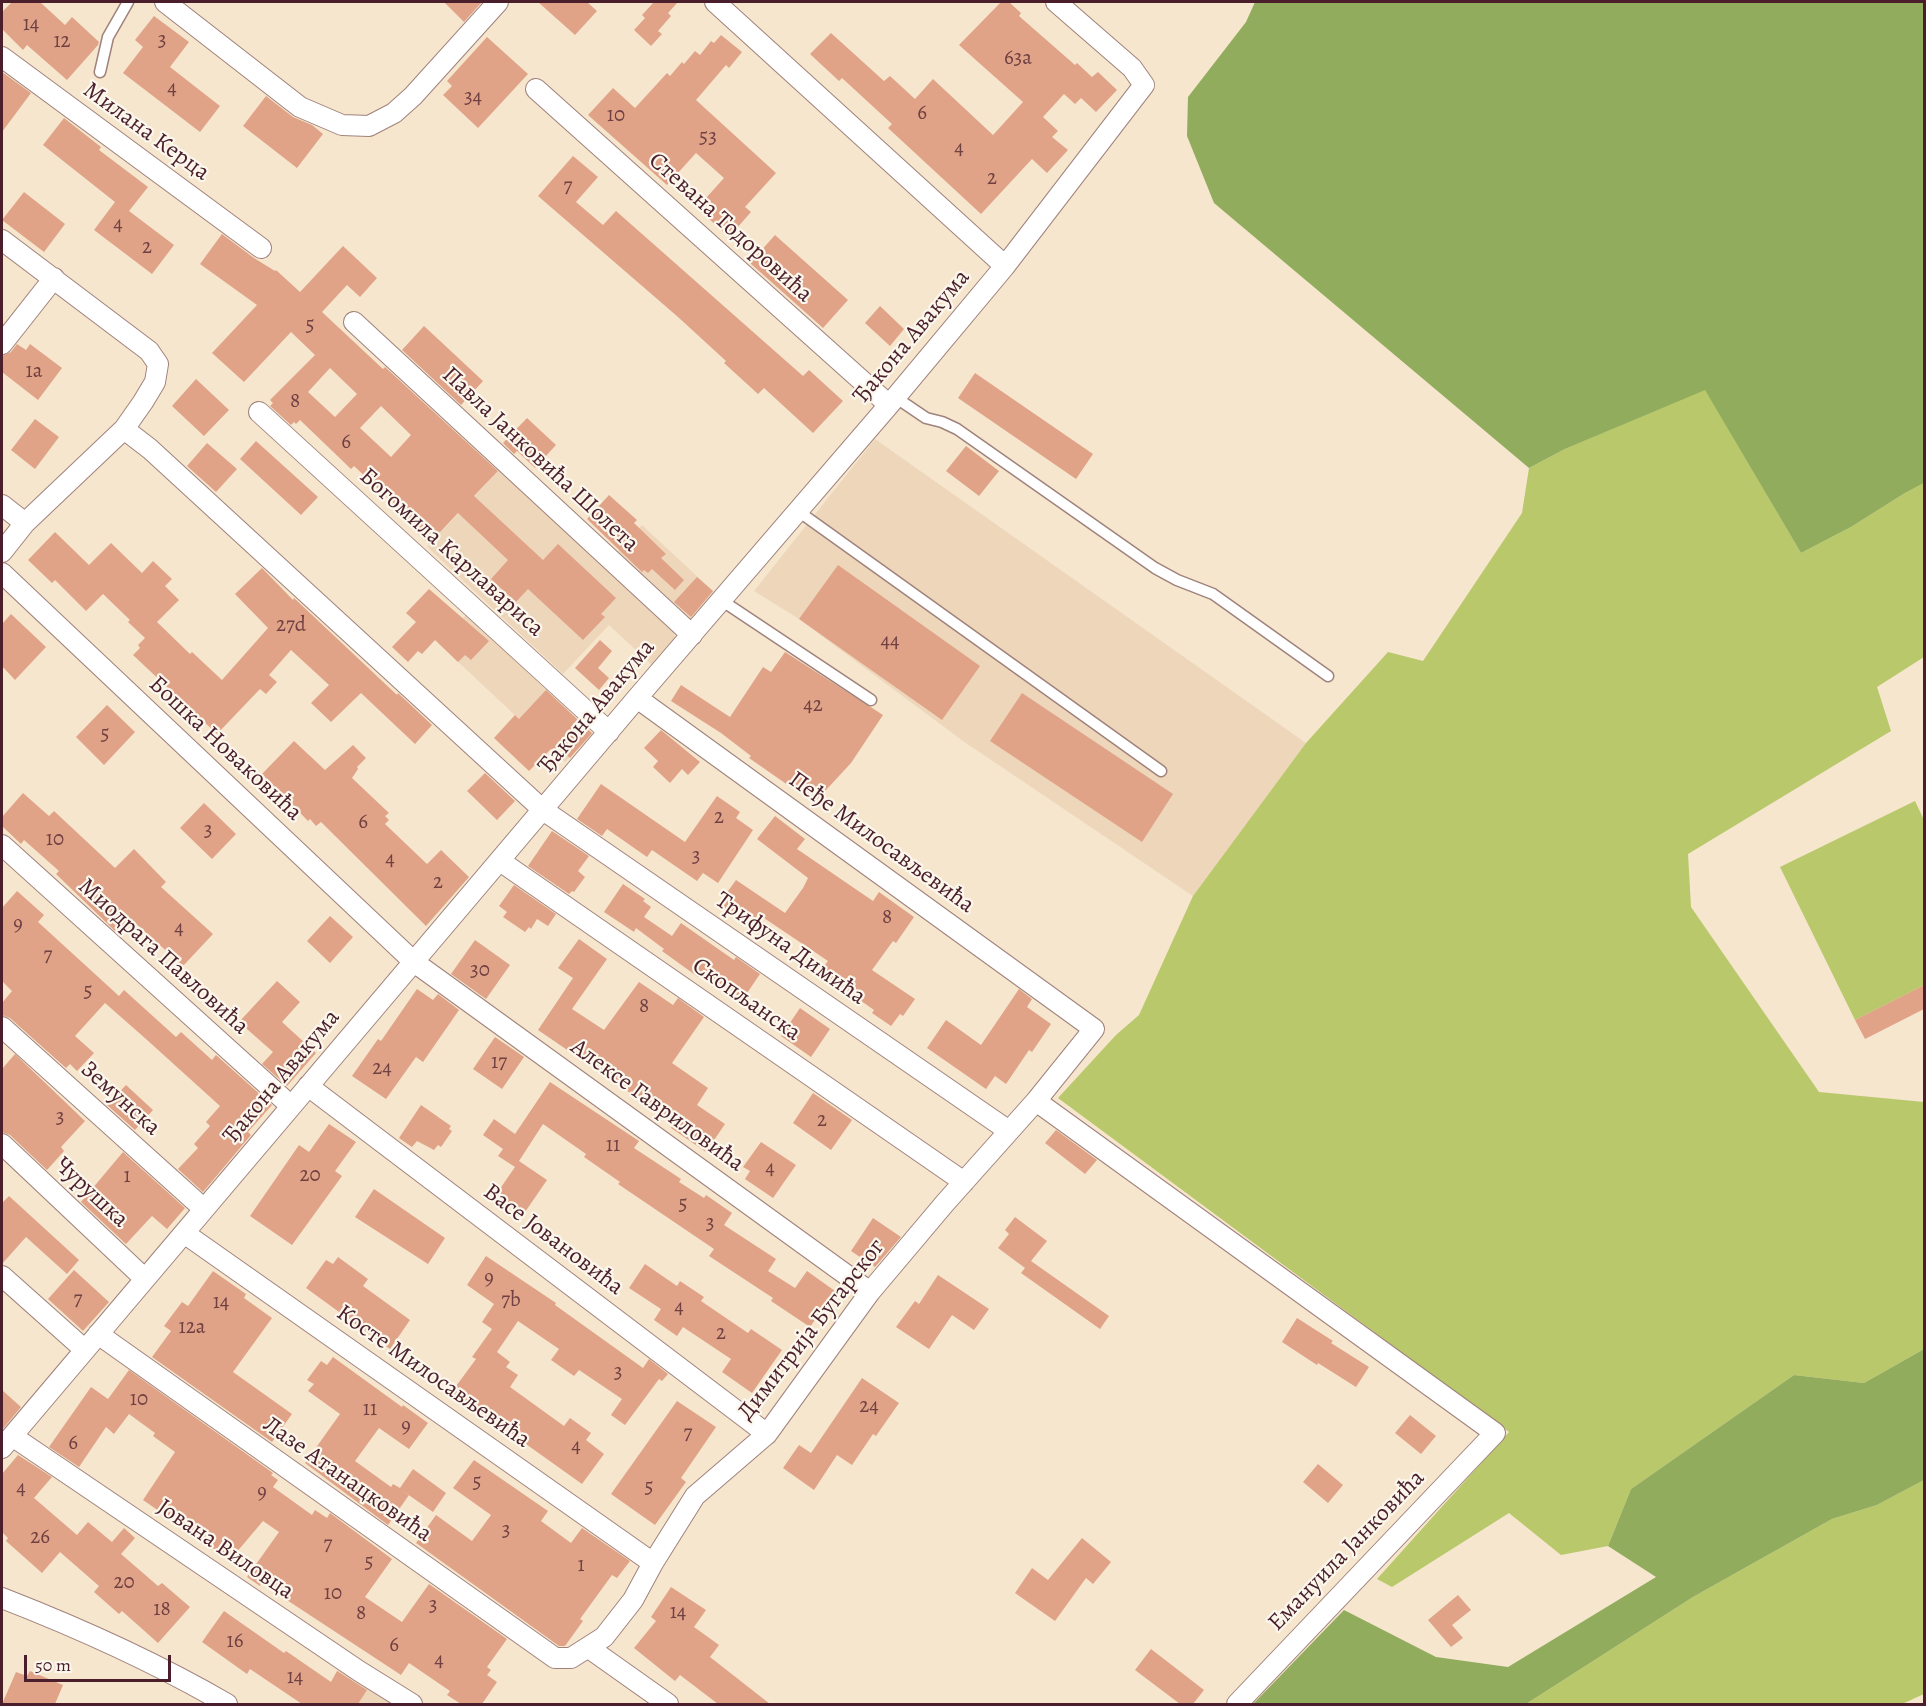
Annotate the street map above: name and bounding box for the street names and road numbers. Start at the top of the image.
street label: Милана Керца [77,76,215,188]
street label: Стевана Тодоровића [642,147,818,309]
street label: Ђакона Авакума [847,264,977,410]
street label: Павла Јанковића Шолета [435,361,645,559]
street label: Богомила Карлавариса [353,462,549,644]
street label: Ђакона Авакума [532,634,662,780]
street label: Бошка Новаковића [142,670,308,828]
street label: Пеђе Милосављевића [782,766,980,920]
street label: Миодрага Павловића [72,873,254,1041]
street label: Трифуна Димића [709,886,871,1012]
street label: Скопљанска [686,952,806,1048]
street label: Ђакона Авакума [217,1004,347,1150]
street label: Алексе Гавриловића [565,1033,749,1179]
street label: Земунска [74,1056,166,1142]
street label: Чурушка [48,1152,134,1234]
street label: Васе Јовановића [477,1178,629,1302]
street label: Димитрија Бугарског [732,1234,892,1426]
street label: Косте Милосављевића [330,1299,536,1455]
street label: Лазе Атанацковића [257,1411,437,1549]
street label: Емануила Јанковића [1263,1464,1431,1638]
street label: Јована Виловца [151,1494,299,1606]

